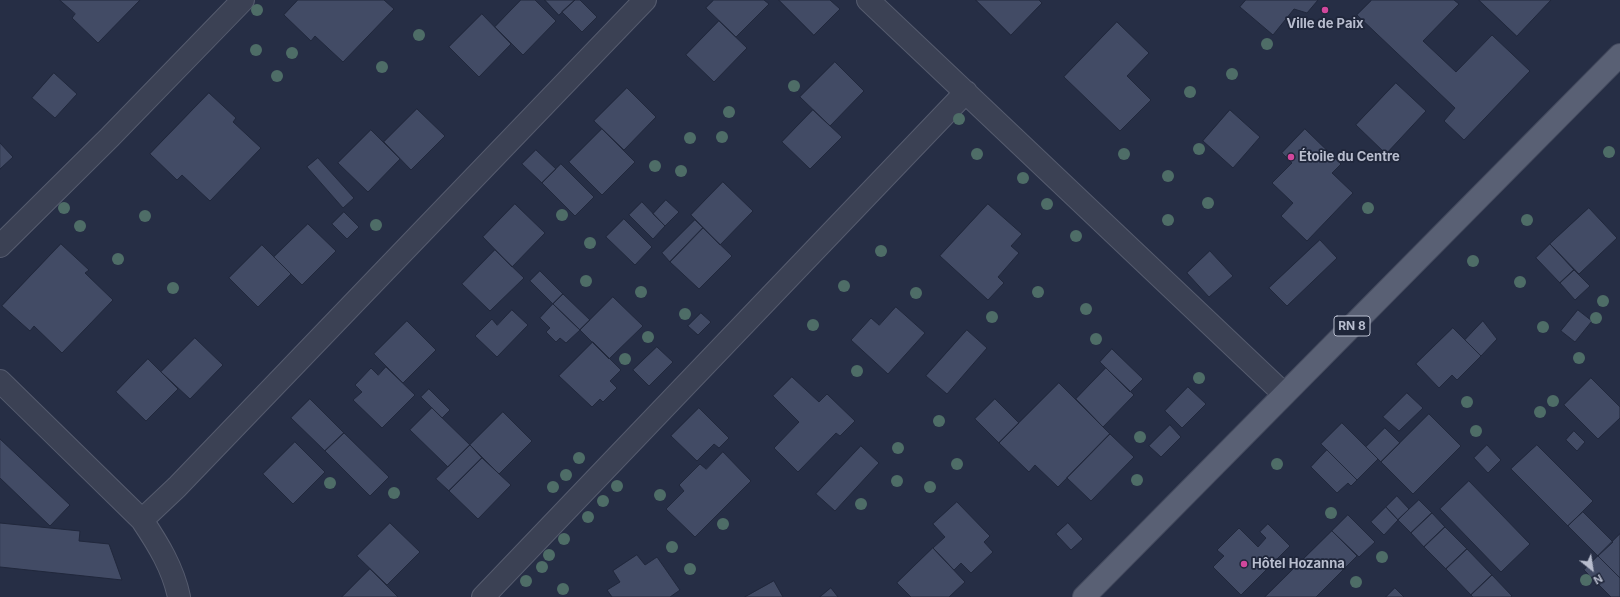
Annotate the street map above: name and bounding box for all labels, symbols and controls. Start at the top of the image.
marker: Ville de Paix [1320,5,1330,15]
place label: Ville de Paix [1287,16,1363,32]
place label: Étoile du Centre [1299,149,1400,165]
marker: Étoile du Centre [1286,152,1296,162]
road number: RN 8 [1334,316,1370,336]
north arrow [1572,549,1612,589]
place label: Hôtel Hozanna [1252,556,1345,572]
marker: Hôtel Hozanna [1239,559,1249,569]
text: N [1591,571,1605,588]

